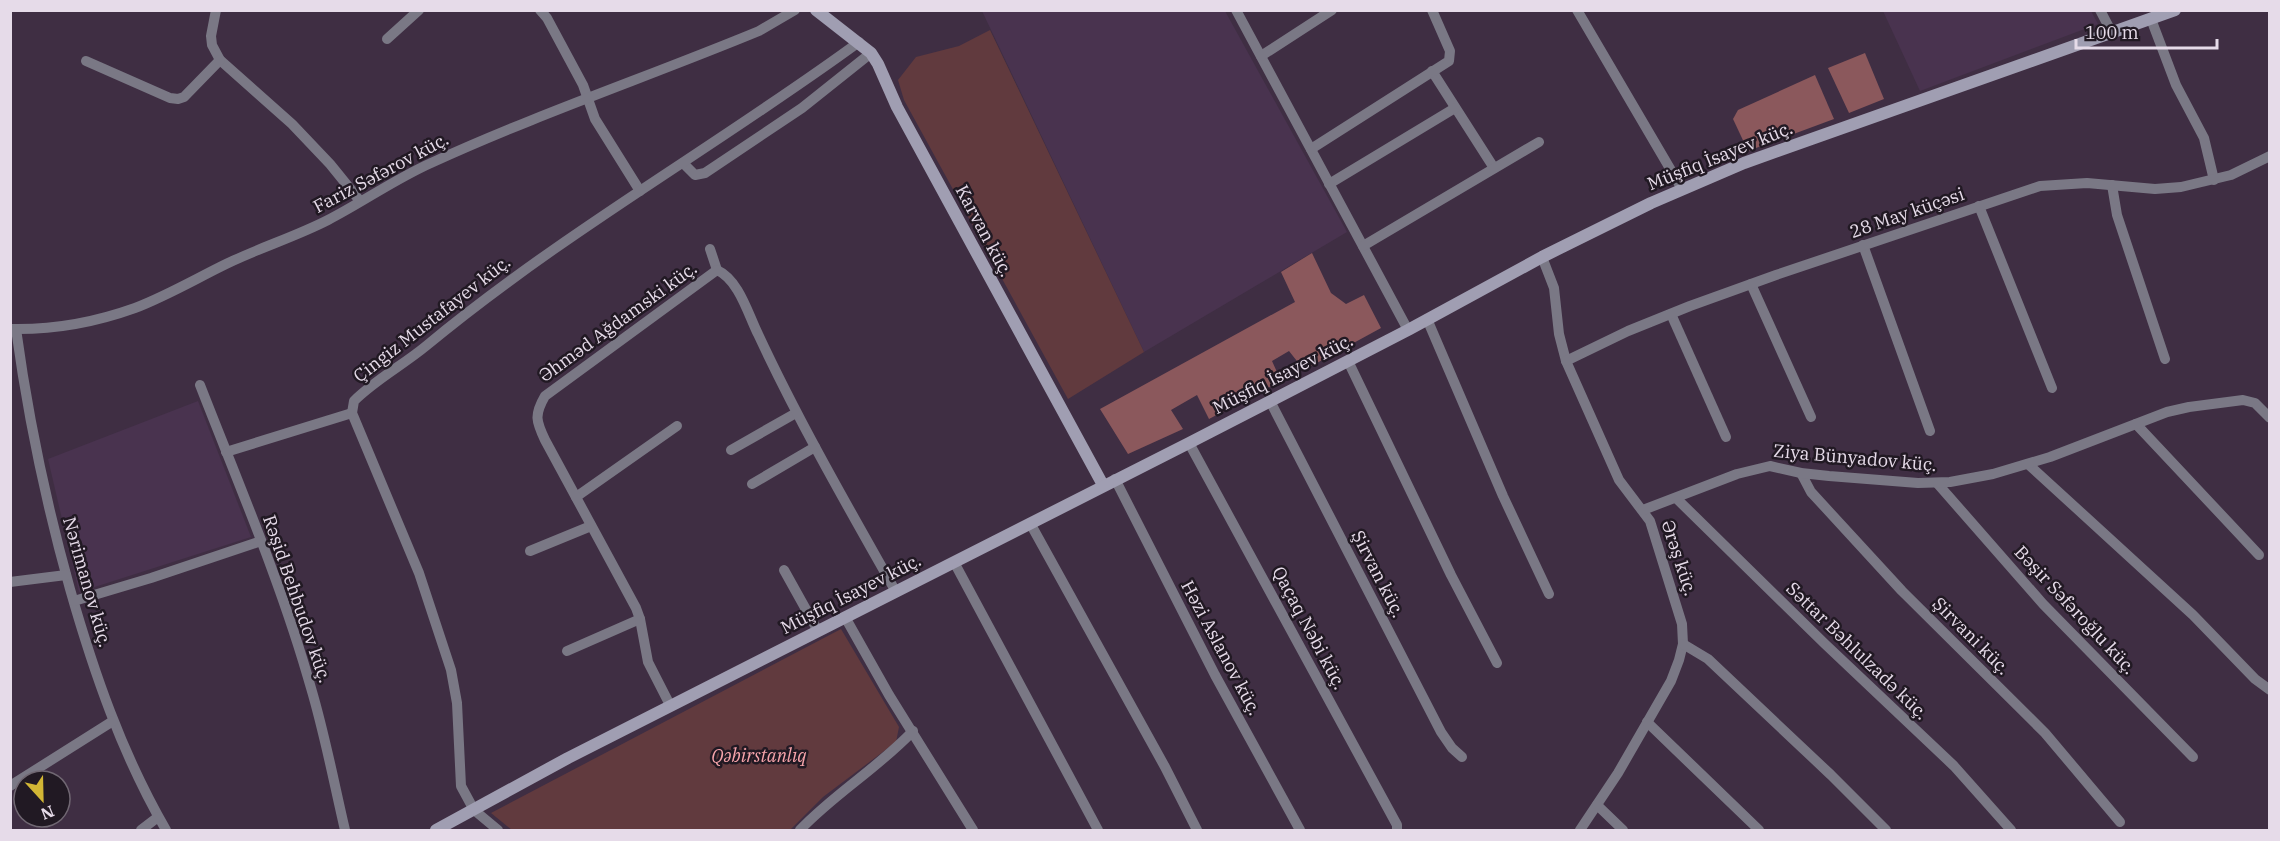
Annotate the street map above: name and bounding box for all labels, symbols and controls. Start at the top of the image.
scale bar [2076,12,2217,50]
text: 100 m [2085,21,2139,44]
street label: Müşfiq İsayev küç. [1644,116,1796,195]
street label: Fariz Səfərov küç. [309,127,452,218]
street label: Karvan küç. [951,181,1018,281]
street label: 28 May küçəsi [1847,182,1967,243]
street label: Çingiz Mustafayev küç. [349,250,515,387]
street label: Əhməd Ağdamski küç. [534,256,701,387]
street label: Müşfiq İsayev küç. [1209,328,1357,419]
street label: Ziya Bünyadov küç. [1772,439,1938,476]
street label: Rəşid Behbudov küç. [258,512,337,686]
street label: Nərimanov küç. [58,514,117,650]
street label: Ərəş küç. [1656,517,1703,599]
street label: Şirvan küç. [1347,526,1410,621]
street label: Bəşir Səfəroğlu küç. [2010,540,2141,679]
street label: Müşfiq İsayev küç. [777,548,925,639]
street label: Qaçaq Nəbi küç. [1267,562,1352,693]
street label: Həzi Aslanov küç. [1176,576,1267,719]
street label: Səttar Bəhlulzadə küç. [1782,577,1933,724]
street label: Şirvani küç. [1928,592,2015,679]
park label: Qəbirstanlıq [711,744,807,767]
north arrow [12,769,72,829]
text: N [38,801,57,825]

